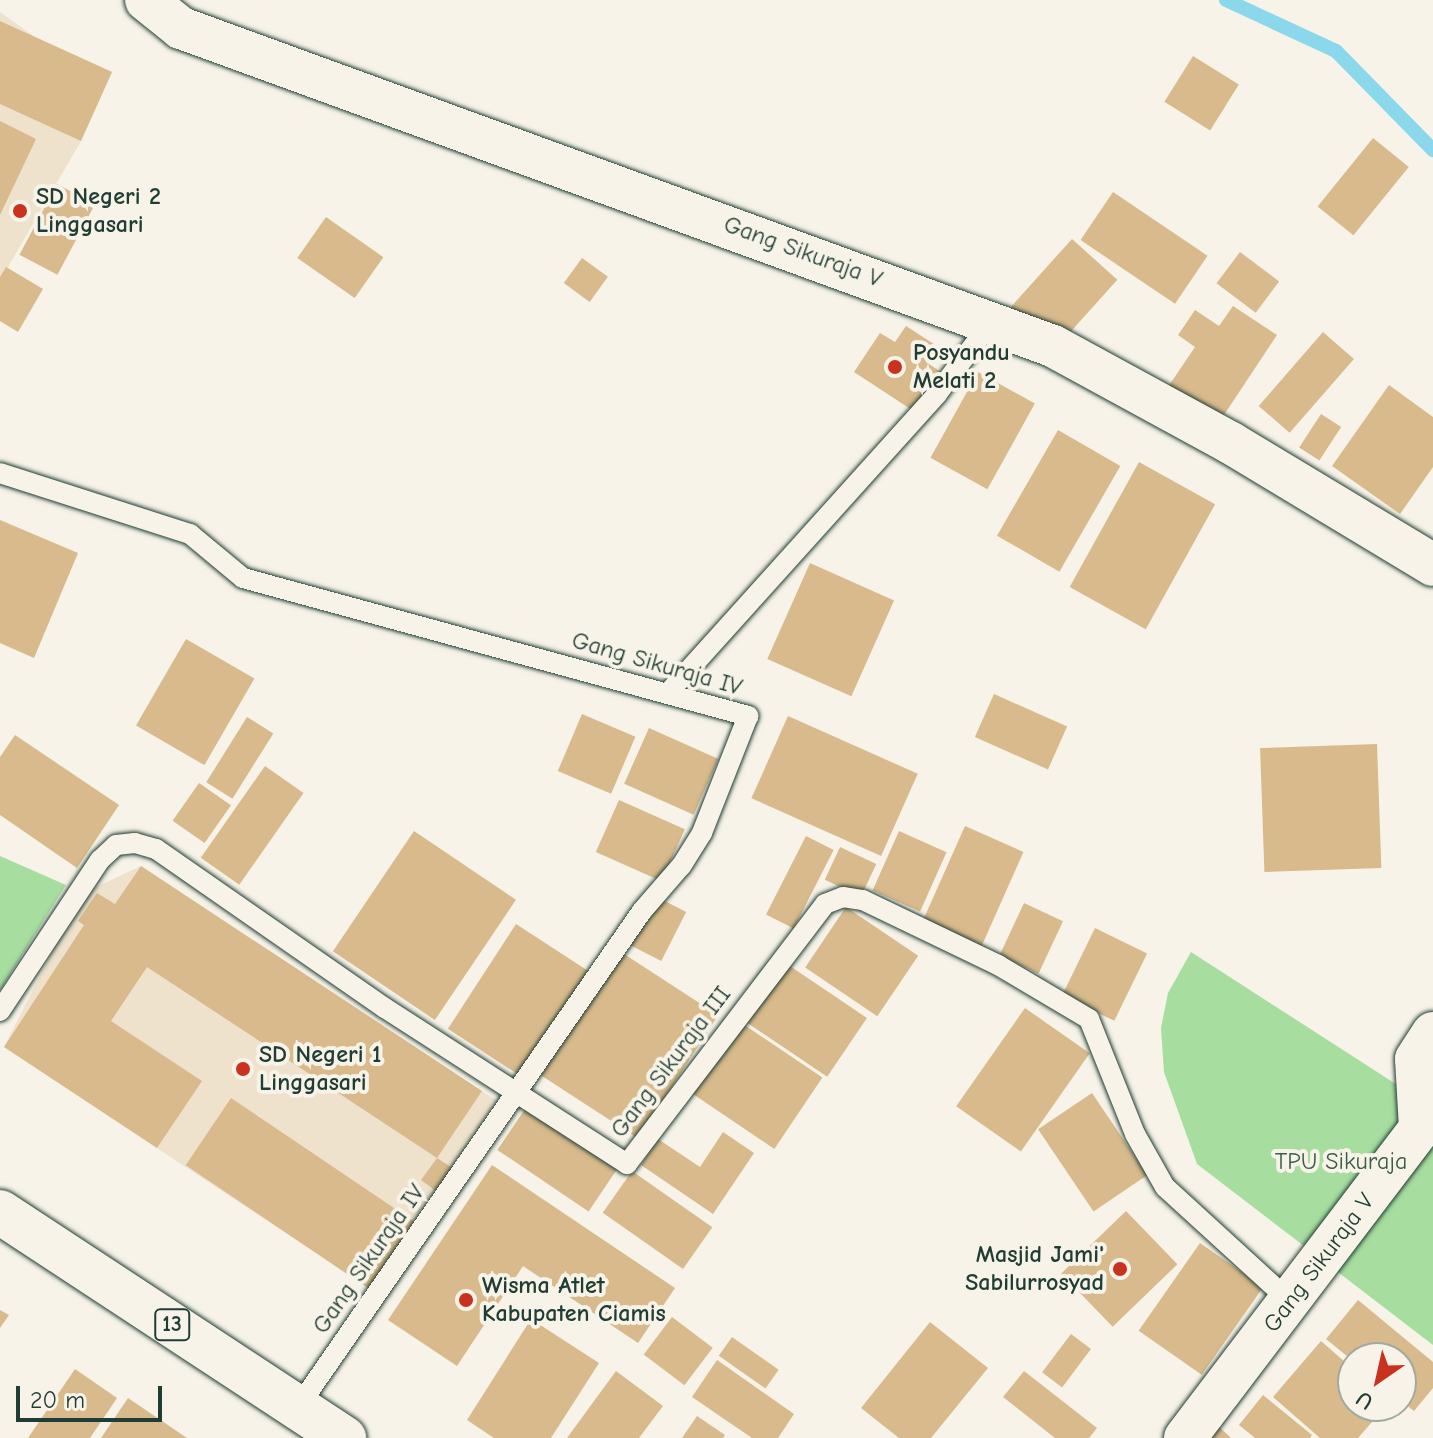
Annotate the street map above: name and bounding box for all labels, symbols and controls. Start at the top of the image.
place label: SD Negeri 2 Linggasari [36,183,161,239]
marker: SD Negeri 2 Linggasari [11,202,29,220]
street label: Gang Sikuraja V [720,210,886,294]
place label: Posyandu Melati 2 [913,339,1010,395]
marker: Posyandu Melati 2 [884,356,906,378]
street label: Gang Sikuraja IV [568,626,746,702]
street label: Gang Sikuraja III [605,981,737,1143]
place label: SD Negeri 1 Linggasari [259,1041,381,1097]
marker: SD Negeri 1 Linggasari [234,1060,252,1078]
park label: TPU Sikuraja [1275,1148,1407,1176]
street label: Gang Sikuraja IV [307,1179,431,1339]
street label: Gang Sikuraja V [1257,1188,1381,1338]
place label: Masjid Jami' Sabilurrosyad [965,1241,1104,1297]
marker: Masjid Jami' Sabilurrosyad [1111,1260,1129,1278]
place label: Wisma Atlet Kabupaten Ciamis [482,1272,666,1328]
marker: Wisma Atlet Kabupaten Ciamis [457,1291,475,1309]
road number: 13 [154,1307,190,1343]
north arrow [1337,1342,1417,1422]
scale bar [20,1370,166,1420]
text: U [1351,1385,1378,1415]
text: 20 m [30,1386,85,1414]

